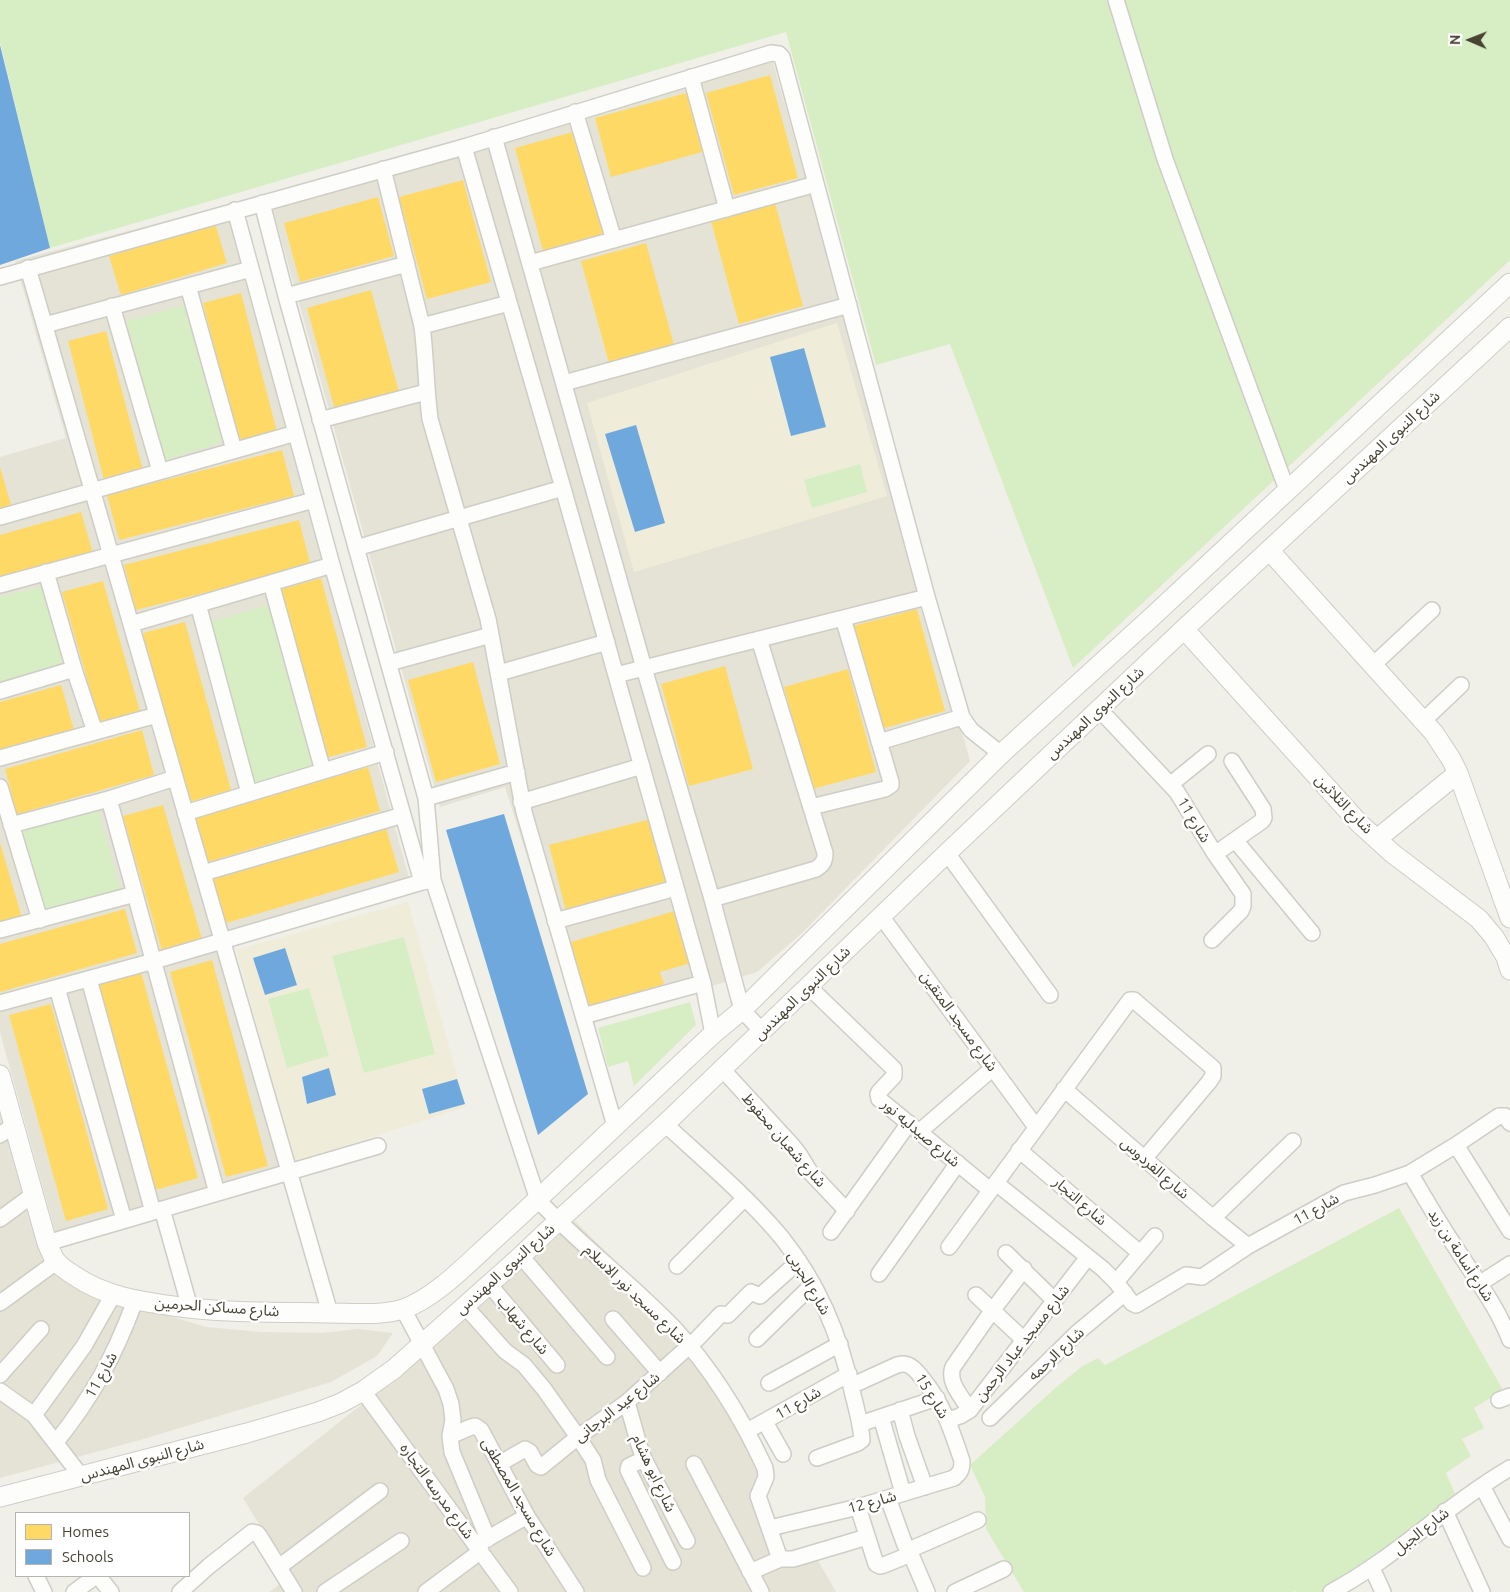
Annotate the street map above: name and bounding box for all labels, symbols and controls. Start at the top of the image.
north arrow [1445,15,1495,65]
text: N [1447,34,1463,45]
street label: شارع النبوى المهندس [1338,387,1444,487]
street label: شارع النبوى المهندس [1042,663,1148,763]
street label: شارع الثلاثين [1311,771,1377,837]
street label: شارع 11 [1174,794,1214,846]
street label: شارع النبوى المهندس [750,942,854,1044]
street label: شارع مسجد المتقين [916,967,1002,1075]
street label: شارع شعبان محفوظ [738,1089,830,1191]
street label: شارع صيدليه نور [878,1095,964,1171]
street label: شارع الفردوس [1117,1133,1193,1203]
street label: شارع التجار [1050,1173,1110,1229]
street label: شارع 11 [1290,1189,1342,1229]
street label: شارع أسامة بن زيد [1424,1205,1498,1305]
street label: شارع النبوى المهندس [452,1220,558,1318]
street label: شارع مسجد نور الاسلام [580,1241,690,1347]
street label: شارع الجربى [784,1248,834,1318]
street label: شارع مسجد عباد الرحمن [971,1281,1073,1405]
street label: شارع شهاب [493,1292,553,1358]
street label: شارع مساكن الحرمين [154,1294,280,1320]
street label: شارع الرحمه [1024,1323,1088,1385]
street label: شارع 11 [81,1349,121,1401]
street label: شارع عيد البرجانى [571,1368,663,1446]
street label: شارع 15 [911,1370,953,1422]
street label: شارع 11 [772,1383,824,1423]
street label: شارع ابو هشام [628,1431,680,1515]
street label: شارع النبوى المهندس [78,1435,206,1485]
street label: شارع مسجد المصطفى [478,1435,560,1559]
street label: شارع مدرسه التجاره [396,1440,478,1542]
street label: شارع 12 [846,1487,898,1517]
street label: شارع الجبل [1390,1504,1452,1558]
legend [15,1512,190,1577]
text: Homes [62,1523,109,1540]
text: Schools [62,1548,113,1565]

